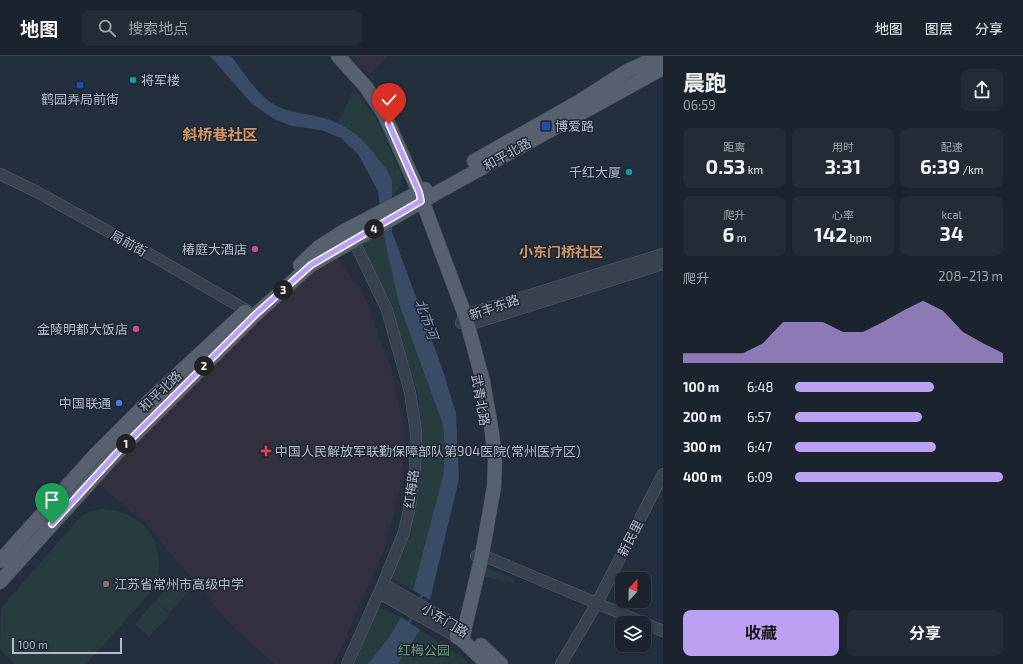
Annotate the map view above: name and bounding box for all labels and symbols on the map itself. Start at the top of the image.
place label: 将军楼 [141,72,180,88]
marker: 将军楼 [128,75,138,85]
marker: 鹤园弄局前街 [75,80,85,90]
pin [372,83,406,124]
place label: 鹤园弄局前街 [41,91,119,107]
place label: 博爱路 [555,118,594,134]
marker: 博爱路 [540,120,552,132]
district label: 斜桥巷社区 [182,125,258,143]
street label: 和平北路 [480,134,534,174]
place label: 千红大厦 [569,164,621,180]
marker: 千红大厦 [624,167,634,177]
pin: 4 [364,219,384,239]
street label: 局前街 [108,227,150,259]
place label: 椿庭大酒店 [182,241,247,257]
district label: 小东门桥社区 [519,243,603,260]
marker: 椿庭大酒店 [250,244,260,254]
pin: 3 [273,280,293,300]
street label: 新丰东路 [467,291,521,323]
water label: 北市河 [412,296,443,344]
place label: 金陵明都大饭店 [37,321,128,337]
marker: 金陵明都大饭店 [131,324,141,334]
pin: 2 [194,356,214,376]
street label: 和平北路 [136,367,184,415]
street label: 武青北路 [469,373,493,427]
place label: 中国联通 [59,395,111,411]
marker: 中国联通 [114,398,124,408]
pin: 1 [116,434,136,454]
place label: 中国人民解放军联勤保障部队第904医院(常州医疗区) [275,443,581,459]
marker: 中国人民解放军联勤保障部队第904医院(常州医疗区) [260,445,272,457]
street label: 红梅路 [400,469,422,509]
pin [35,483,69,524]
street label: 新民里 [614,517,646,559]
north arrow [615,572,651,608]
place label: 江苏省常州市高级中学 [114,576,244,592]
marker: 江苏省常州市高级中学 [101,579,111,589]
street label: 小东门路 [419,600,471,640]
scale bar [12,636,122,655]
park label: 红梅公园 [398,642,450,658]

